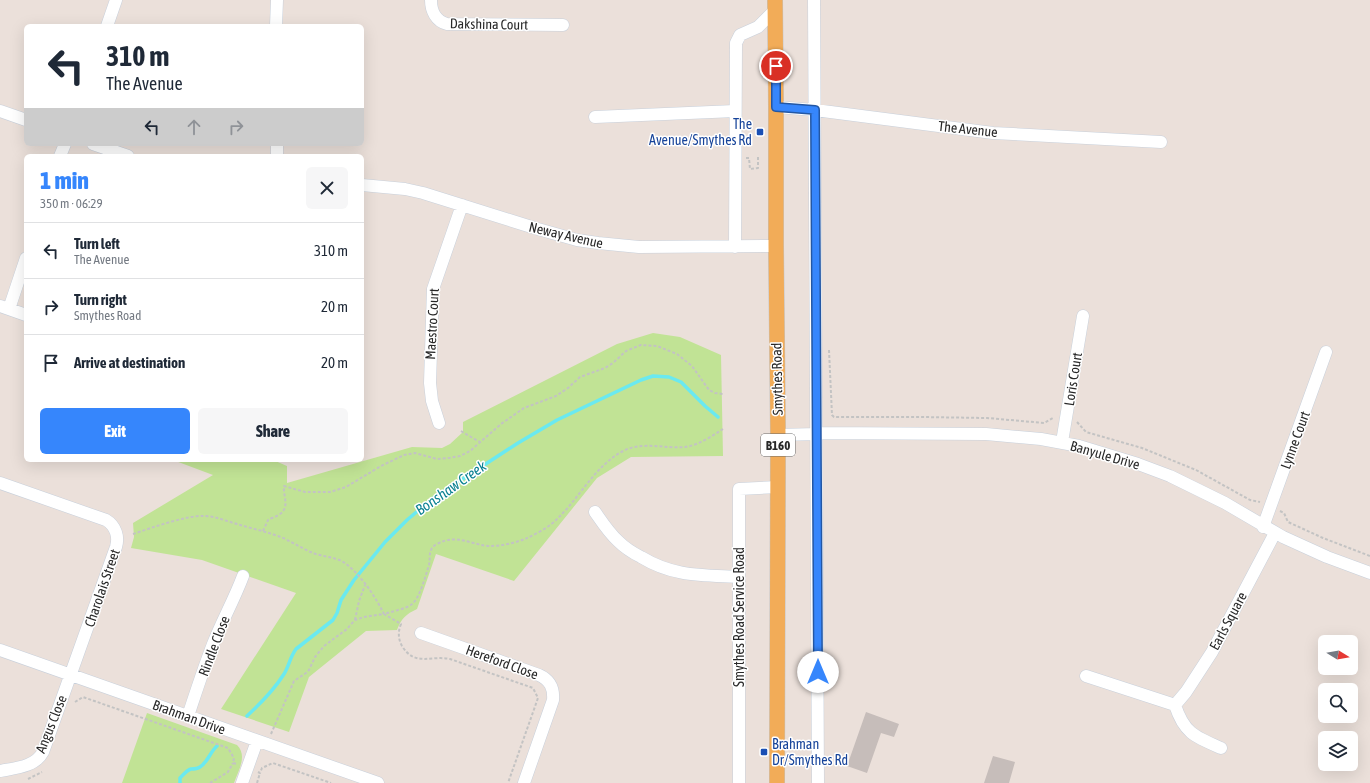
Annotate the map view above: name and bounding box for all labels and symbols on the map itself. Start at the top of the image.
street label: Dakshina Court [450,15,528,33]
pin [759,49,793,83]
place label: The Avenue/Smythes Rd [649,116,752,148]
street label: The Avenue [937,118,999,140]
marker: The Avenue/Smythes Rd [755,127,765,137]
street label: Neway Avenue [527,219,605,251]
street label: Maestro Court [422,288,442,360]
street label: Smythes Road [768,343,786,415]
street label: Loris Court [1061,351,1085,407]
street label: Lynne Court [1277,409,1313,471]
road number: B160 [761,434,795,456]
street label: Banyule Drive [1068,437,1142,473]
water label: Bonshaw Creek [412,457,490,518]
street label: Charolais Street [81,547,123,629]
street label: Smythes Road Service Road [731,547,747,687]
street label: Earls Square [1206,589,1250,653]
street label: Rindle Close [195,614,233,678]
north arrow [1318,635,1358,675]
street label: Hereford Close [464,642,540,682]
position arrow [797,651,839,693]
street label: Angus Close [32,693,70,755]
street label: Brahman Drive [150,696,228,738]
place label: Brahman Dr/Smythes Rd [772,736,848,768]
marker: Brahman Dr/Smythes Rd [759,747,769,757]

